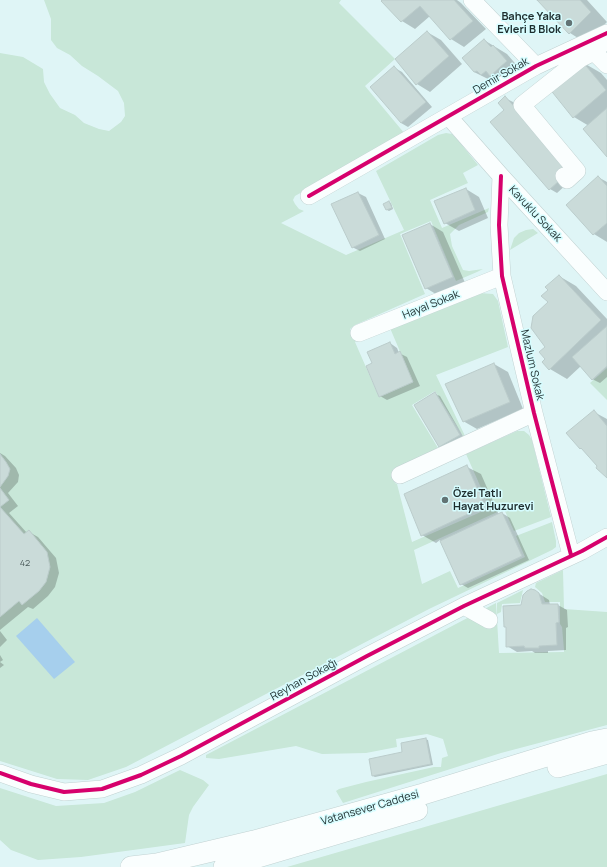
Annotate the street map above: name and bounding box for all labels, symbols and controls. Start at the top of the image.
place label: Bahçe Yaka Evleri B Blok [497,10,561,36]
marker: Bahçe Yaka Evleri B Blok [564,18,574,28]
street label: Demir Sokak [471,55,531,97]
street label: Kavuklu Sokak [506,183,564,245]
street label: Hayal Sokak [401,288,461,322]
street label: Mazlum Sokak [517,328,547,402]
place label: Özel Tatlı Hayat Huzurevi [453,487,534,513]
marker: Özel Tatlı Hayat Huzurevi [440,495,450,505]
house number: 42 [20,558,30,568]
street label: Reyhan Sokağı [268,656,340,704]
street label: Vatansever Caddesi [320,788,420,828]

